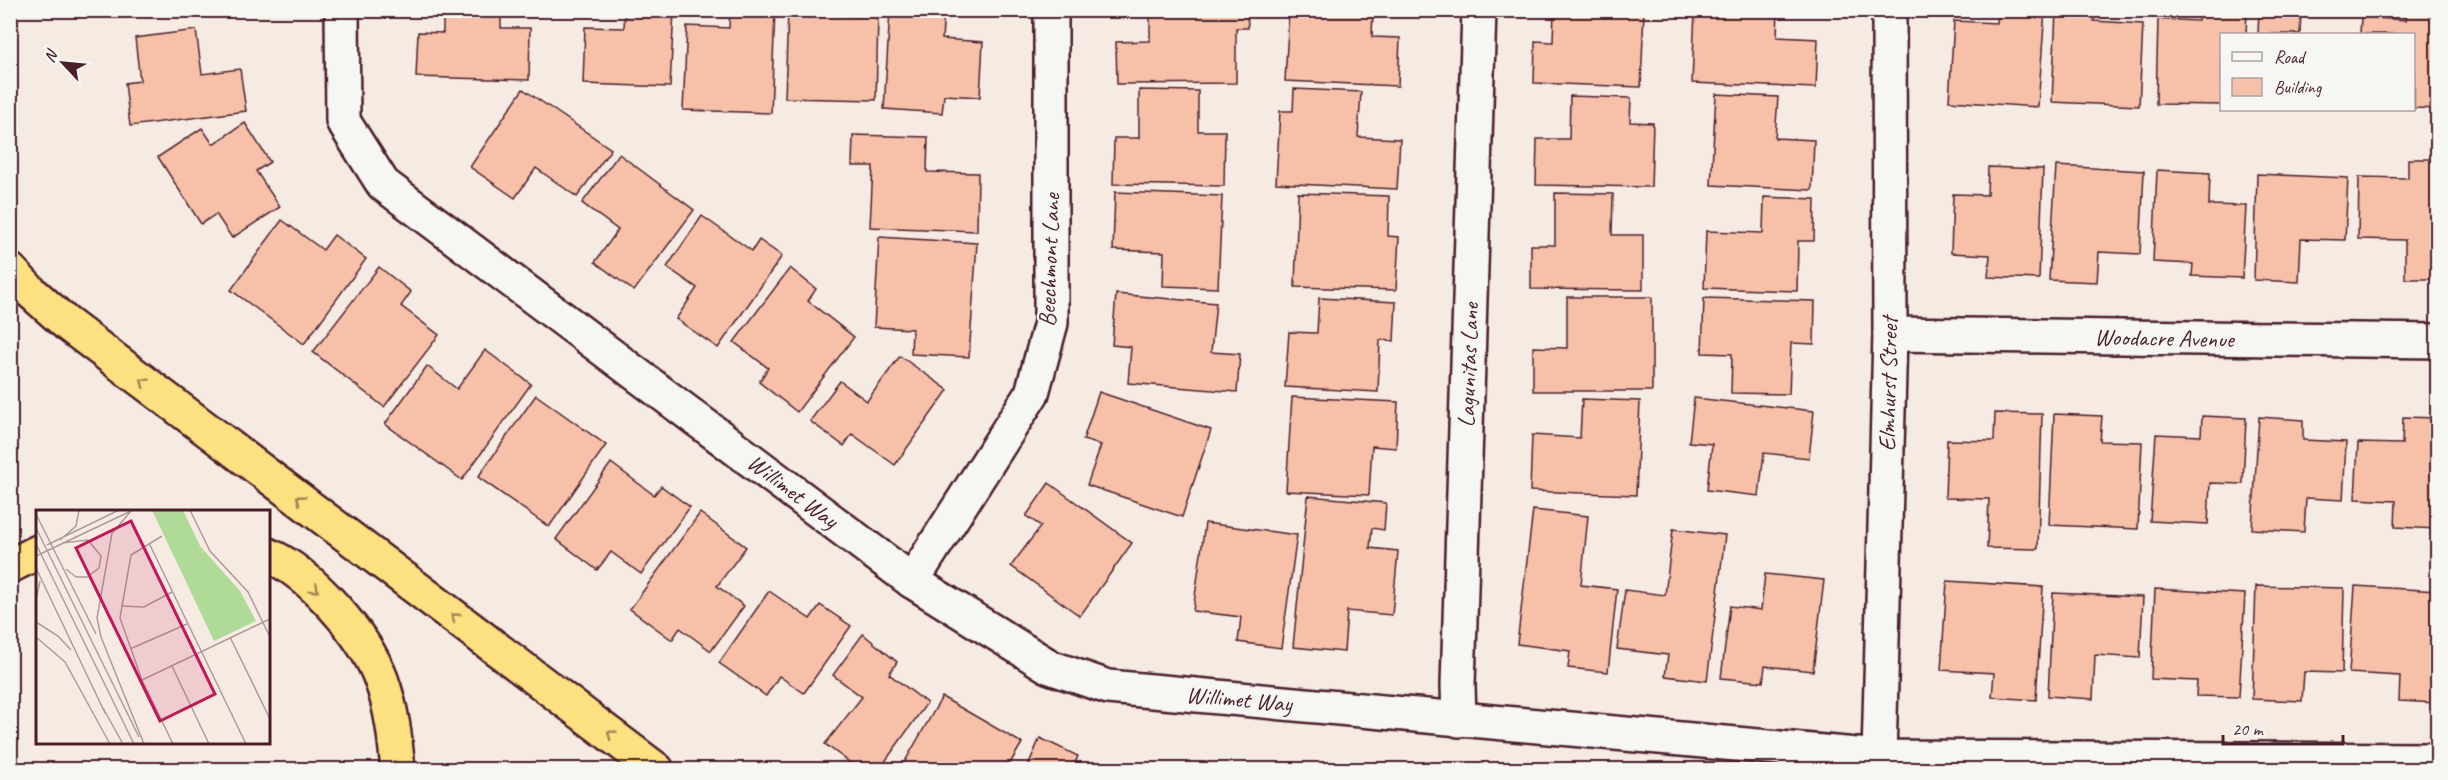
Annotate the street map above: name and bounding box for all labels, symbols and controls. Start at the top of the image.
north arrow [33,33,93,93]
legend [2220,33,2415,111]
text: N [39,45,63,66]
text: Road [2274,46,2307,68]
text: Building [2274,76,2323,98]
street label: Beechmont Lane [1032,191,1066,327]
street label: Lagunitas Lane [1451,300,1485,428]
street label: Elmhurst Street [1872,314,1904,451]
street label: Woodacre Avenue [2094,322,2236,354]
one-way arrow [140,378,151,389]
street label: Willimet Way [742,447,846,536]
one-way arrow [295,495,306,506]
inset map [36,510,270,744]
one-way arrow [309,582,319,593]
one-way arrow [451,613,462,624]
street label: Willimet Way [1185,679,1295,719]
scale bar [2223,708,2343,746]
text: 20 m [2232,718,2265,740]
one-way arrow [606,731,617,742]

